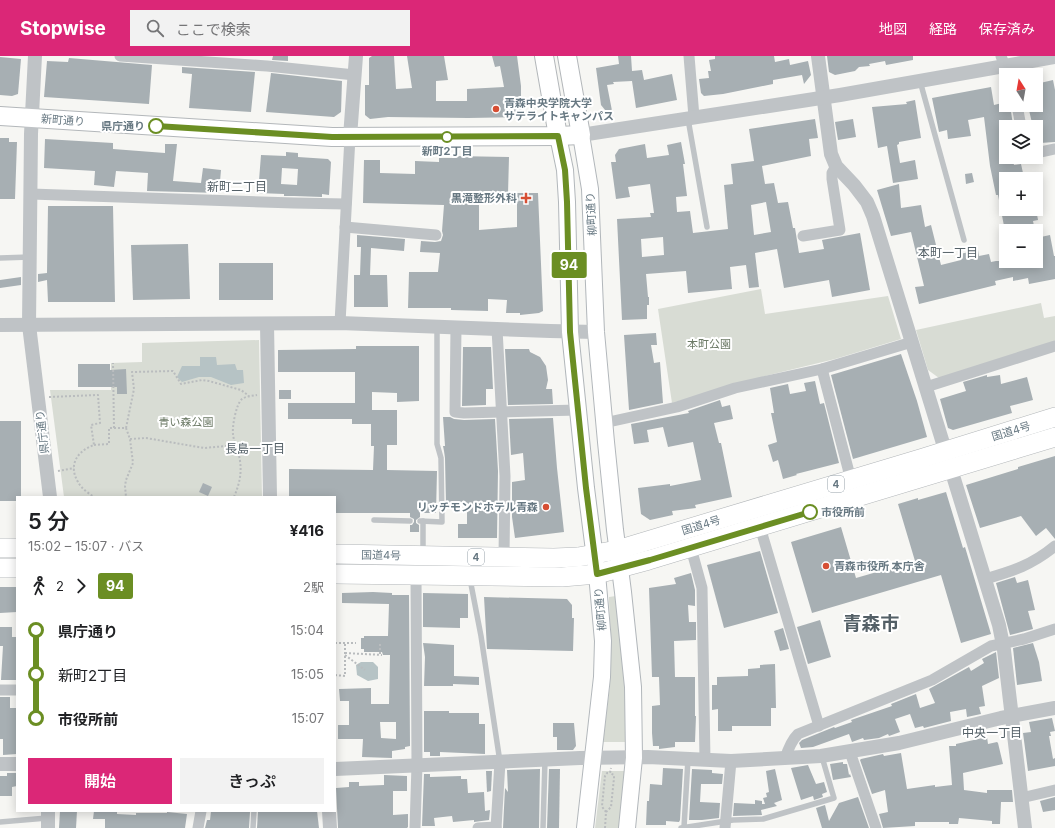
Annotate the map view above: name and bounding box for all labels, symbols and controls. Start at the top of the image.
search box [130,10,410,46]
text: Stopwise [20,17,106,40]
icon: search [144,17,166,39]
text: ここで検索 [176,20,251,39]
text: 地図 [879,20,907,37]
text: 経路 [929,20,957,37]
text: 保存済み [979,20,1035,37]
north arrow [999,68,1043,112]
map controls [999,68,1043,268]
place label: 青森中央学院大学 サテライトキャンパス [504,96,614,123]
marker: 青森中央学院大学 サテライトキャンパス [491,104,501,114]
street label: 新町通り [41,111,85,129]
marker: 県庁通り [148,118,164,134]
place label: 県庁通り [101,119,145,133]
button: layers [999,120,1043,164]
marker: 新町2丁目 [441,131,453,143]
place label: 新町2丁目 [422,144,472,158]
button: + [999,172,1043,216]
district label: 新町二丁目 [207,179,267,194]
place label: 黒滝整形外科 [451,191,517,205]
marker: 黒滝整形外科 [520,192,532,204]
street label: 柳町通り [583,192,599,236]
button: − [999,224,1043,268]
district label: 本町一丁目 [918,245,978,260]
line badge: 94 [551,252,587,278]
text: 94 [560,256,578,273]
park label: 本町公園 [687,337,731,351]
street label: 県庁通り [32,409,52,455]
park label: 青い森公園 [159,415,214,429]
street label: 国道4号 [990,418,1032,444]
district label: 長島一丁目 [225,441,285,456]
road number: 4 [828,476,844,492]
place label: リッチモンドホテル青森 [417,500,538,514]
marker: リッチモンドホテル青森 [541,502,551,512]
marker: 市役所前 [802,504,818,520]
place label: 市役所前 [821,505,865,519]
text: 5 分 [28,508,69,534]
street label: 国道4号 [680,512,722,538]
text: ¥416 [290,521,324,540]
text: 15:02 – 15:07 · バス [28,538,144,554]
street label: 国道4号 [361,548,401,562]
road number: 4 [468,549,484,565]
place label: 青森市役所 本庁舎 [834,559,926,573]
marker: 青森市役所 本庁舎 [821,561,831,571]
icon: walk [28,575,50,597]
icon: forward [70,575,92,597]
text: 94 [106,577,125,594]
text: 2 [56,578,64,594]
text: 2駅 [303,579,324,595]
street label: 柳町通り [591,586,609,632]
district label: 青森市 [842,612,900,635]
text: 県庁通り [58,622,118,641]
text: 15:04 [290,622,324,638]
text: 新町2丁目 [58,666,127,685]
text: 15:05 [291,666,324,682]
text: 市役所前 [58,710,118,729]
text: 15:07 [292,710,324,726]
district label: 中央一丁目 [962,725,1022,740]
button: 開始 [28,758,172,804]
button: きっぷ [180,758,324,804]

